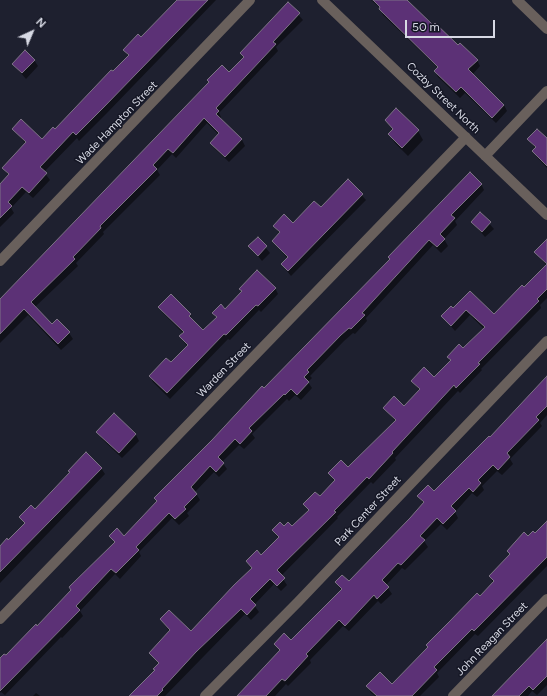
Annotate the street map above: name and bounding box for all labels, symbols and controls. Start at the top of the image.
north arrow [12,12,52,52]
scale bar [407,12,497,38]
text: N [33,15,48,31]
text: 50 m [412,20,440,34]
street label: Cozby Street North [404,60,482,136]
street label: Wade Hampton Street [74,79,160,167]
street label: Warden Street [194,340,254,400]
street label: Park Center Street [332,473,404,549]
street label: John Reagan Street [453,599,531,679]

